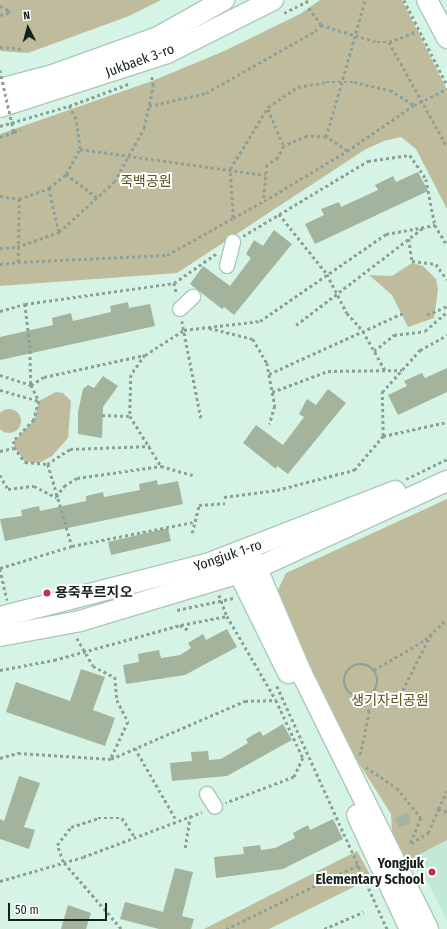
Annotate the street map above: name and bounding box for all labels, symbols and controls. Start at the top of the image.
north arrow [8,8,48,48]
text: N [23,9,31,22]
street label: Jukbaek 3-ro [103,41,177,81]
park label: 죽백공원 [120,174,172,190]
street label: Yongjuk 1-ro [192,537,264,575]
place label: 용죽푸르지오 [55,585,132,601]
marker: 용죽푸르지오 [42,588,52,598]
park label: 생기자리공원 [351,693,429,709]
place label: Yongjuk Elementary School [316,856,424,888]
marker: Yongjuk Elementary School [427,867,437,877]
scale bar [10,895,109,921]
text: 50 m [15,903,39,917]

